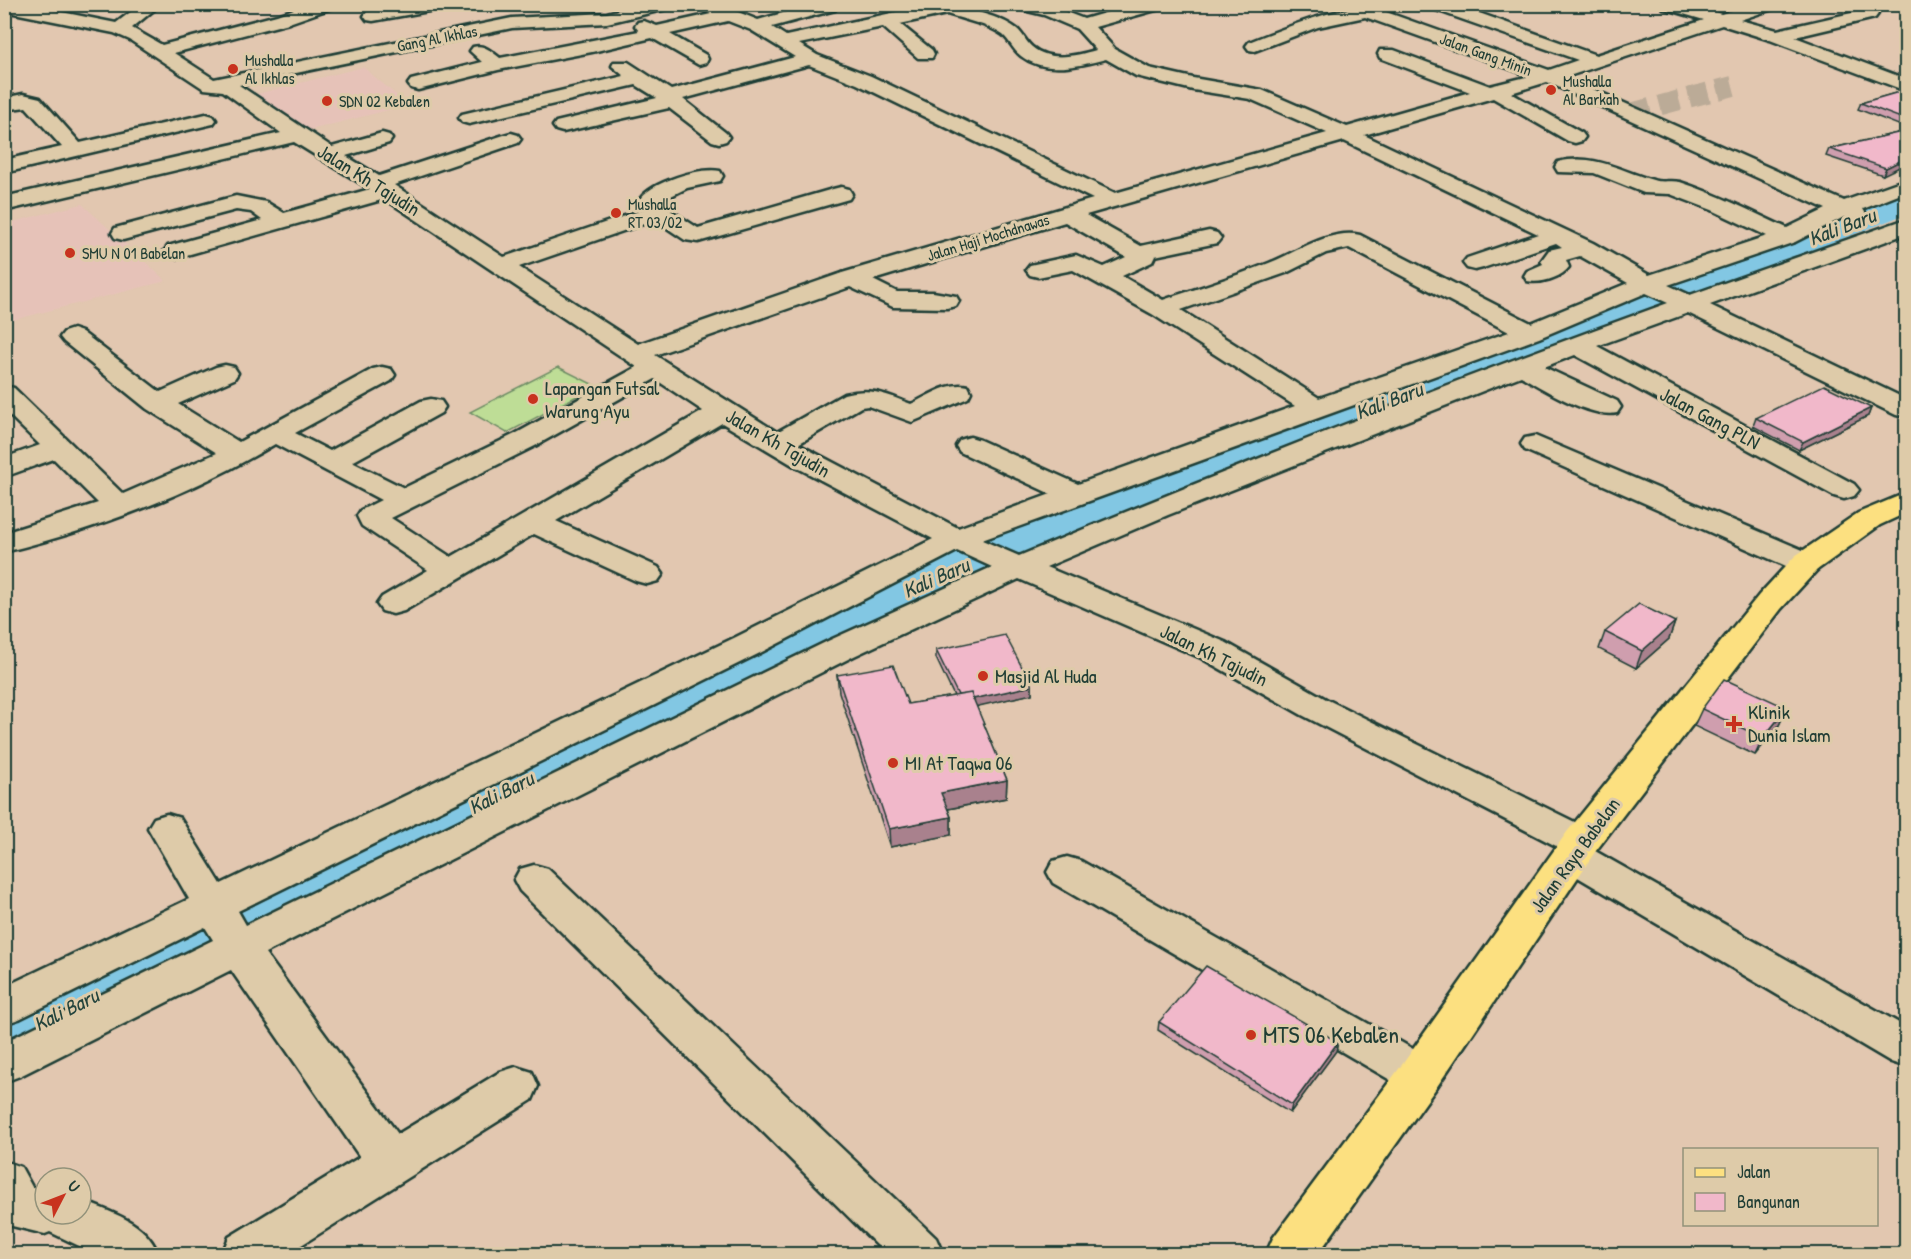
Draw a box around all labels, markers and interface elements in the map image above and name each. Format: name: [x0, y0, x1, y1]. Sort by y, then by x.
street label: Gang Al Ikhlas: [395, 19, 479, 57]
street label: Jalan Gang Minin: [1437, 27, 1535, 81]
place label: Mushalla Al Ikhlas: [245, 49, 295, 89]
marker: Mushalla Al Ikhlas: [226, 62, 240, 76]
place label: Mushalla Al Barkah: [1563, 70, 1619, 110]
marker: Mushalla Al Barkah: [1544, 83, 1558, 97]
place label: SDN 02 Kebalen: [339, 90, 430, 112]
marker: SDN 02 Kebalen: [320, 94, 334, 108]
street label: Jalan Kh Tajudin: [313, 137, 426, 222]
place label: Mushalla RT 03/02: [628, 193, 683, 233]
water label: Kali Baru: [1804, 200, 1881, 253]
marker: Mushalla RT 03/02: [609, 206, 623, 220]
street label: Jalan Haji Mochdnawas: [924, 208, 1052, 266]
place label: SMU N 01 Babelan: [82, 242, 185, 264]
marker: SMU N 01 Babelan: [63, 246, 77, 260]
place label: Lapangan Futsal Warung Ayu: [545, 374, 660, 424]
water label: Kali Baru: [1351, 374, 1428, 427]
street label: Jalan Gang PLN: [1655, 380, 1765, 455]
marker: Lapangan Futsal Warung Ayu: [526, 392, 540, 406]
street label: Jalan Kh Tajudin: [721, 402, 836, 483]
water label: Kali Baru: [898, 549, 975, 605]
street label: Jalan Kh Tajudin: [1156, 617, 1273, 692]
place label: Masjid Al Huda: [995, 662, 1097, 689]
marker: Masjid Al Huda: [976, 669, 990, 683]
place label: Klinik Dunia Islam: [1748, 698, 1831, 748]
marker: Klinik Dunia Islam: [1725, 715, 1743, 733]
place label: MI At Taqwa 06: [905, 749, 1013, 776]
marker: MI At Taqwa 06: [886, 756, 900, 770]
water label: Kali Baru: [463, 763, 540, 821]
street label: Jalan Raya Babelan: [1524, 792, 1626, 918]
water label: Kali Baru: [28, 980, 105, 1038]
place label: MTS 06 Kebalen: [1263, 1018, 1399, 1050]
marker: MTS 06 Kebalen: [1244, 1028, 1258, 1042]
legend: [1683, 1148, 1878, 1226]
text: Jalan: [1737, 1159, 1771, 1184]
north arrow: [33, 1166, 93, 1226]
text: U: [63, 1175, 85, 1197]
text: Bangunan: [1737, 1189, 1800, 1214]

